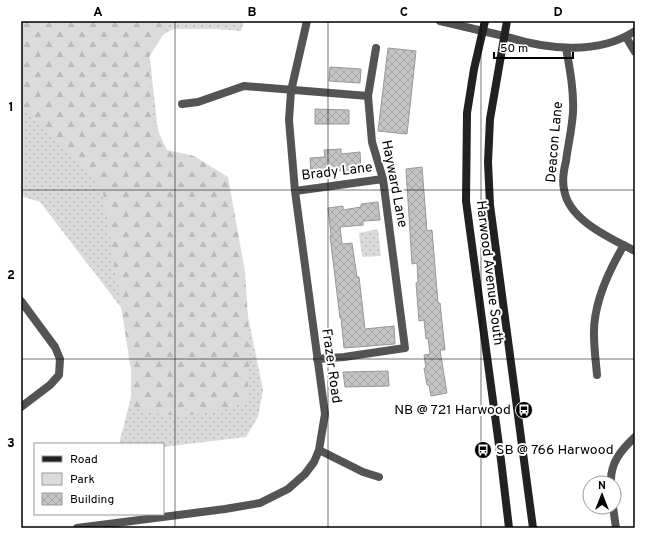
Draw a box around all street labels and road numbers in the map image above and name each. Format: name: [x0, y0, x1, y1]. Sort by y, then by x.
street label: Deacon Lane: [543, 101, 567, 183]
street label: Hayward Lane: [377, 139, 411, 229]
street label: Brady Lane: [300, 159, 374, 185]
street label: Harwood Avenue South: [472, 200, 506, 346]
street label: Frazer Road: [317, 328, 345, 404]

